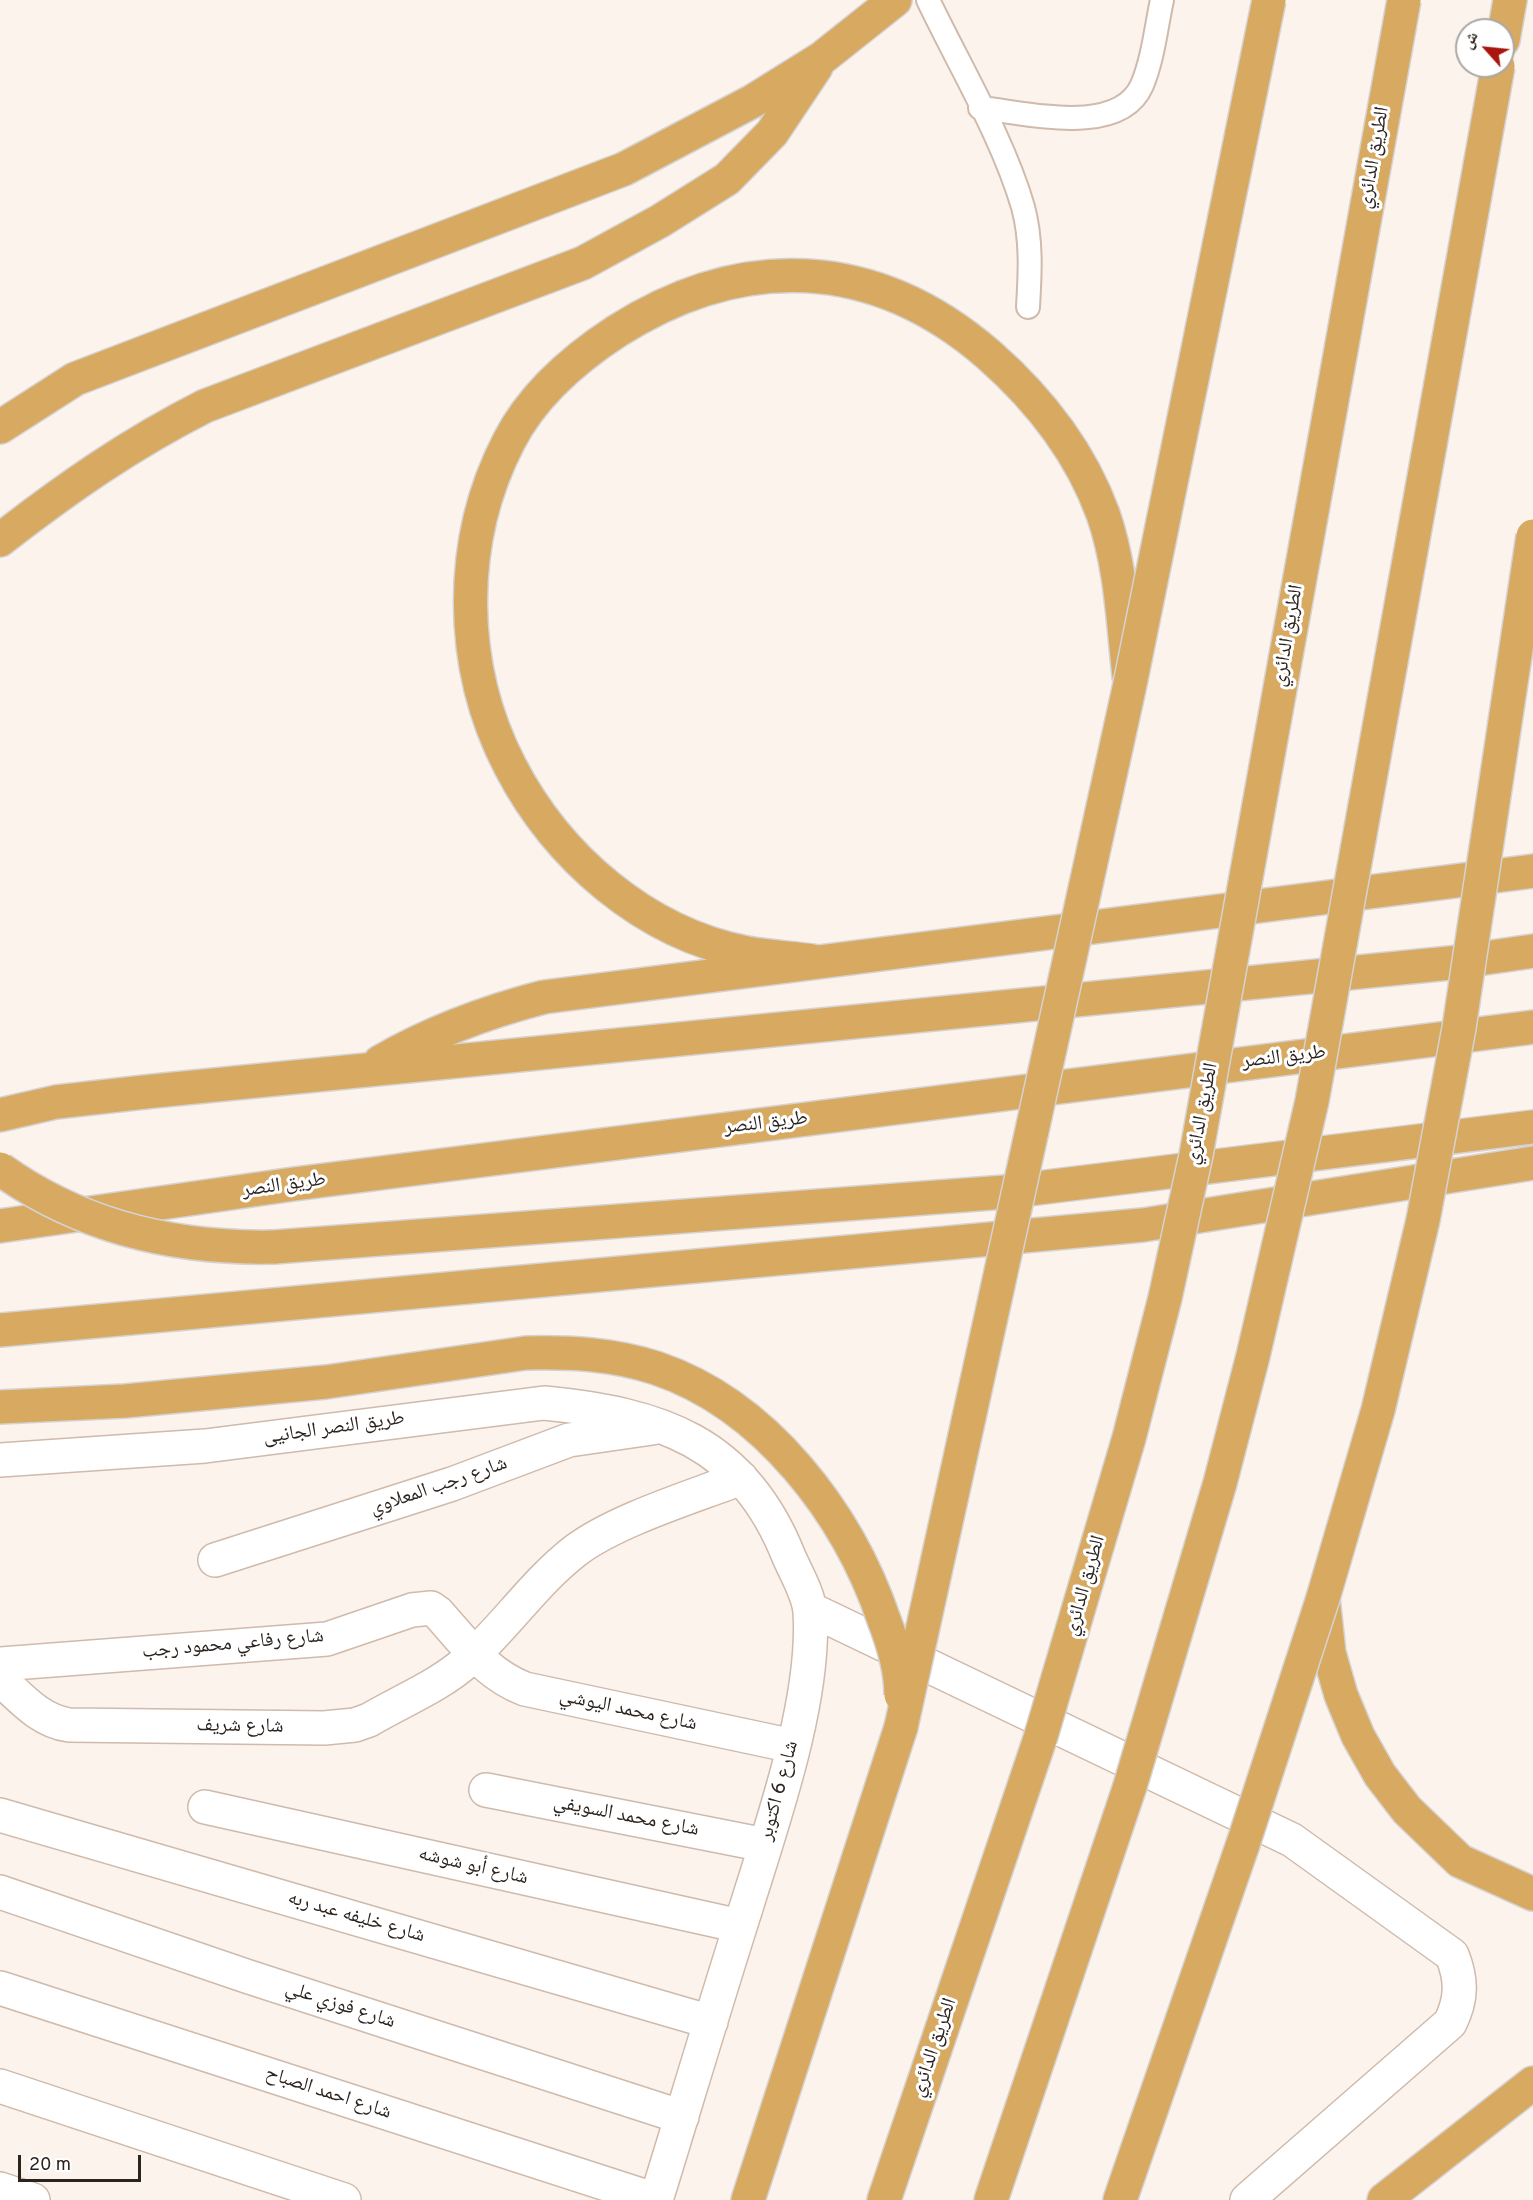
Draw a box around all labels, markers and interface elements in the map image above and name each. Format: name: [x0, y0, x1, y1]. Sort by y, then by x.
north arrow: [1455, 18, 1515, 78]
text: ش: [1458, 29, 1484, 53]
street label: الطريق الدائري: [1354, 105, 1396, 211]
street label: الطريق الدائري: [1268, 583, 1310, 689]
street label: طريق النصر: [1241, 1041, 1327, 1075]
street label: الطريق الدائري: [1181, 1061, 1225, 1167]
street label: طريق النصر: [723, 1107, 809, 1141]
street label: طريق النصر: [241, 1168, 327, 1204]
street label: طريق النصر الجانيى: [262, 1407, 406, 1451]
street label: شارع رجب المعلاوي: [367, 1452, 511, 1522]
street label: الطريق الدائري: [1060, 1533, 1112, 1639]
street label: شارع رفاعي محمود رجب: [141, 1625, 325, 1665]
street label: شارع محمد اليوشي: [557, 1685, 699, 1737]
street label: شارع شريف: [196, 1714, 284, 1740]
street label: شارع 6 اكتوبر: [755, 1738, 805, 1844]
street label: شارع محمد السويفي: [551, 1791, 701, 1843]
street label: شارع أبو شوشه: [416, 1843, 530, 1891]
street label: شارع خليفه عبد ربه: [285, 1887, 427, 1949]
street label: شارع فوزي علي: [282, 1977, 398, 2035]
street label: الطريق الدائري: [907, 1995, 963, 2101]
street label: شارع احمد الصباح: [262, 2062, 394, 2126]
scale bar: [21, 2143, 144, 2181]
text: 20 m: [29, 2154, 71, 2177]

